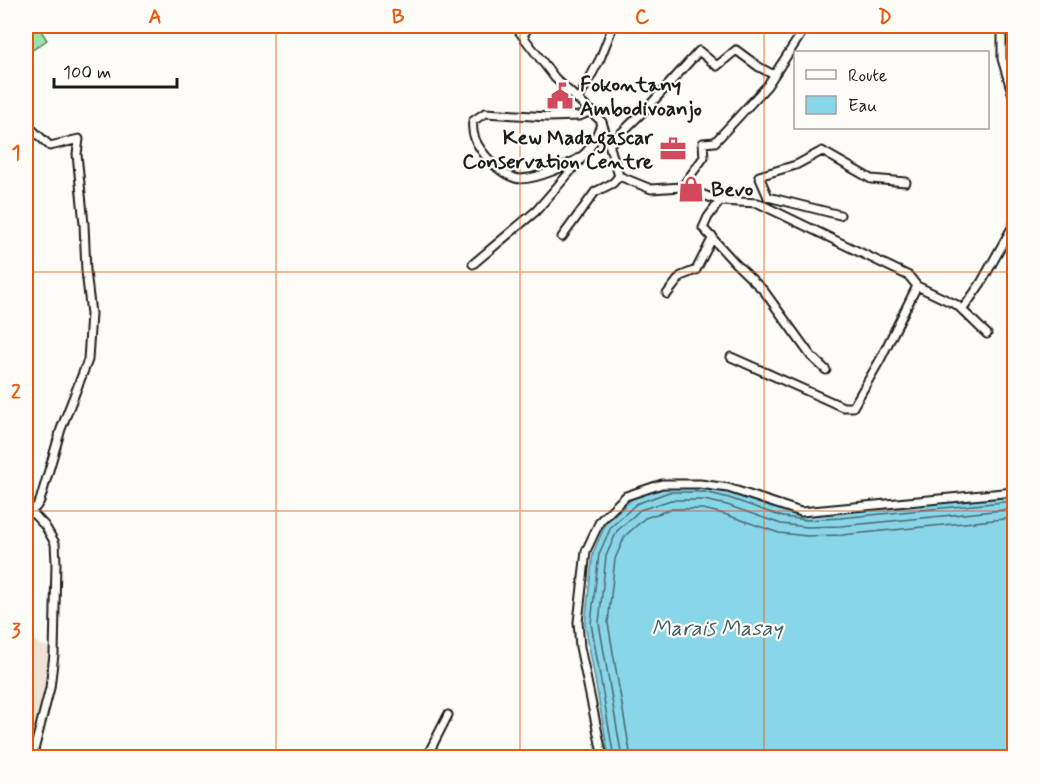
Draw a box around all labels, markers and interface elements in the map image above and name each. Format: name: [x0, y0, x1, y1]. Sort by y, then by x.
text: A: [148, 4, 162, 31]
text: B: [392, 4, 405, 31]
text: C: [635, 4, 650, 31]
text: D: [878, 4, 892, 31]
scale bar: [54, 51, 177, 89]
legend: [794, 51, 989, 129]
text: 100 m: [63, 61, 111, 85]
text: Route: [848, 64, 887, 88]
place label: Fokontany Ambodivoanjo: [580, 71, 702, 123]
public building icon: Fokontany Ambodivoanjo: [545, 81, 575, 111]
text: Eau: [848, 94, 877, 118]
place label: Kew Madagascar Conservation Centre: [462, 124, 654, 176]
office icon: Kew Madagascar Conservation Centre: [658, 134, 688, 164]
text: 1: [12, 140, 20, 167]
shop icon: Bevo: [676, 174, 706, 204]
place label: Bevo: [711, 176, 754, 204]
text: 2: [11, 379, 21, 406]
water label: Marais Masay: [652, 615, 784, 643]
text: 3: [11, 618, 21, 645]

